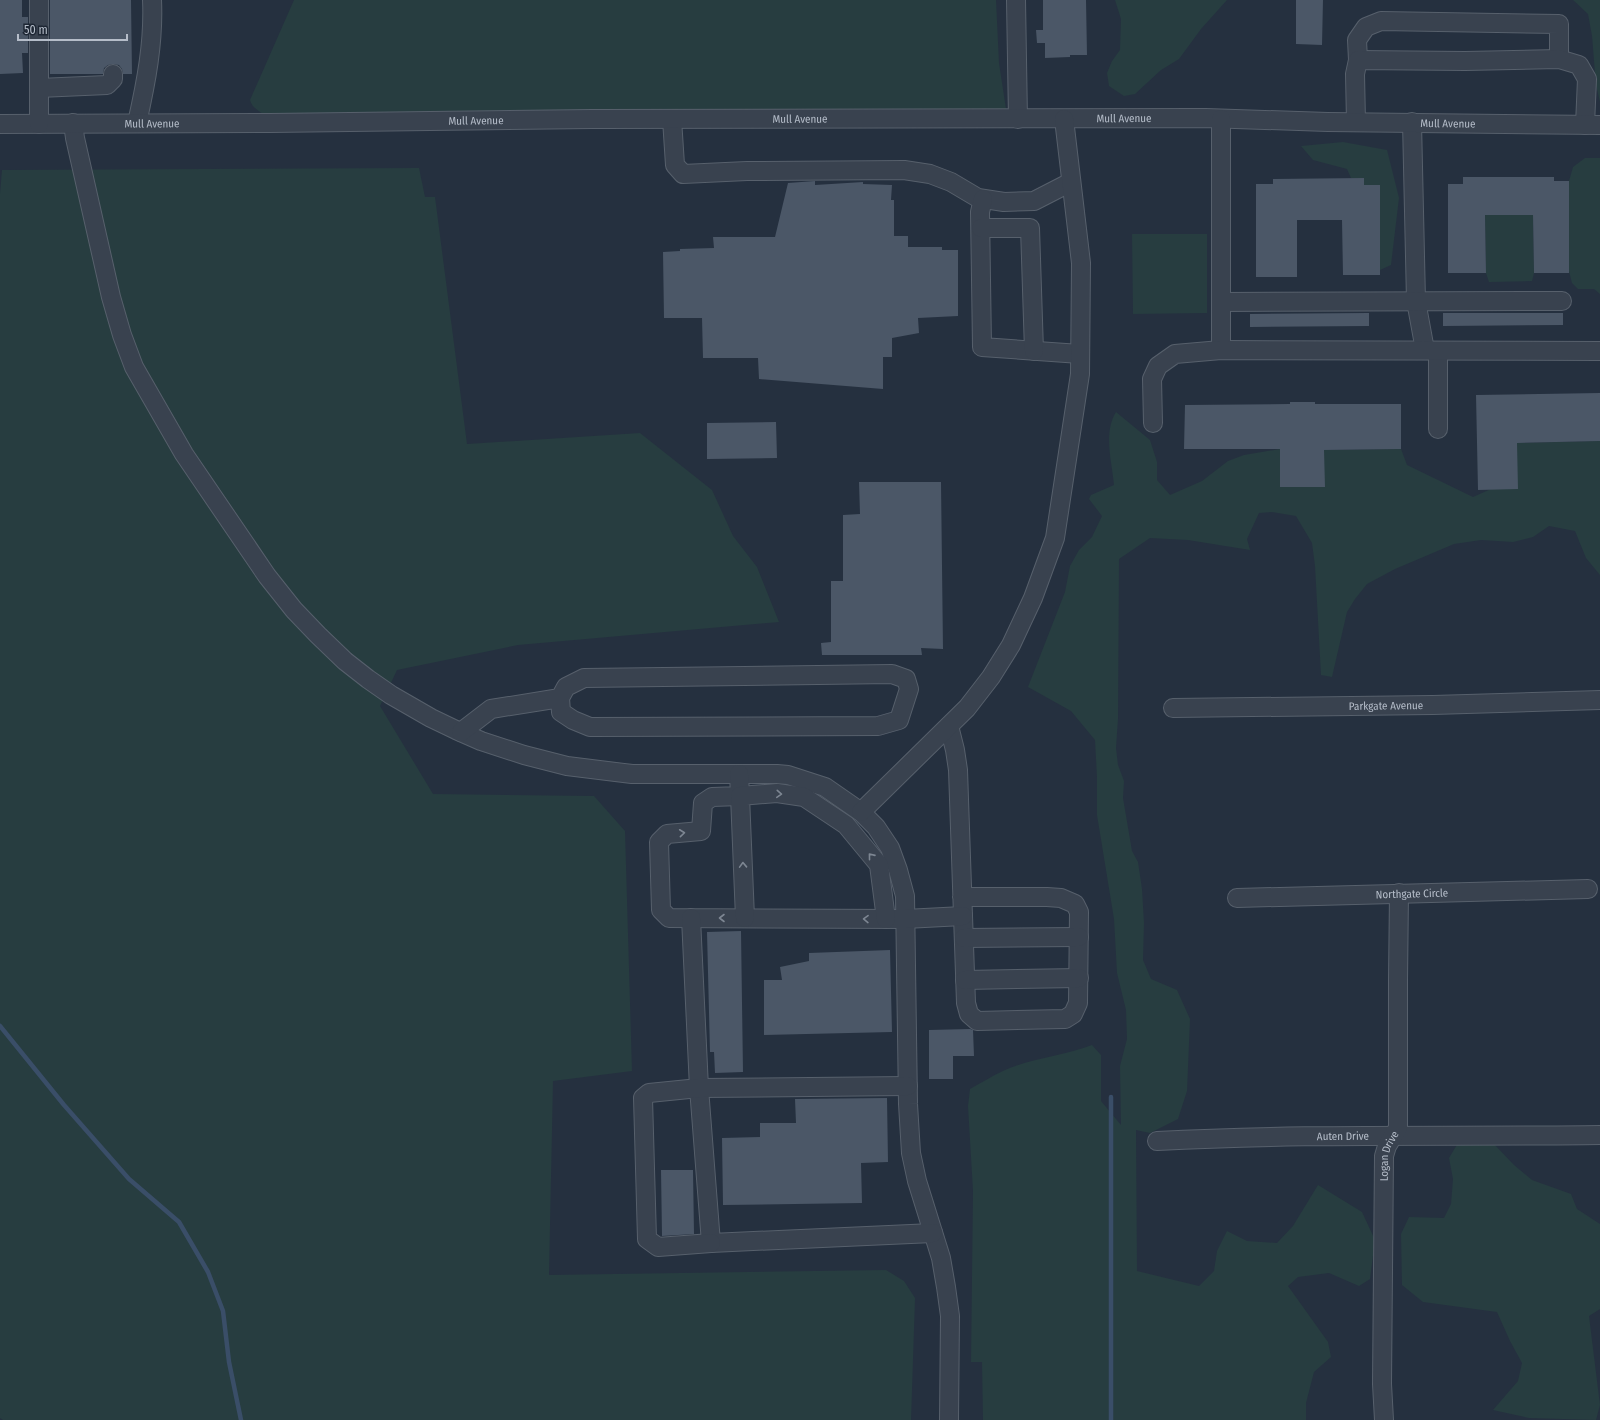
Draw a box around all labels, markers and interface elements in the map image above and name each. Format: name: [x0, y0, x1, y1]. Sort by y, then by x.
scale bar: [18, 16, 127, 42]
text: 50 m: [24, 23, 48, 37]
street label: Mull Avenue: [1096, 112, 1152, 125]
street label: Mull Avenue: [772, 113, 828, 126]
street label: Mull Avenue: [448, 114, 504, 128]
street label: Mull Avenue: [124, 117, 180, 131]
street label: Mull Avenue: [1420, 117, 1476, 131]
street label: Parkgate Avenue: [1349, 699, 1423, 713]
one-way arrow: [776, 790, 782, 798]
one-way arrow: [679, 828, 685, 837]
one-way arrow: [869, 853, 876, 860]
one-way arrow: [738, 862, 747, 868]
street label: Northgate Circle: [1376, 887, 1448, 901]
one-way arrow: [719, 914, 725, 922]
one-way arrow: [863, 915, 869, 923]
street label: Logan Drive: [1378, 1129, 1402, 1181]
street label: Auten Drive: [1317, 1130, 1369, 1143]

